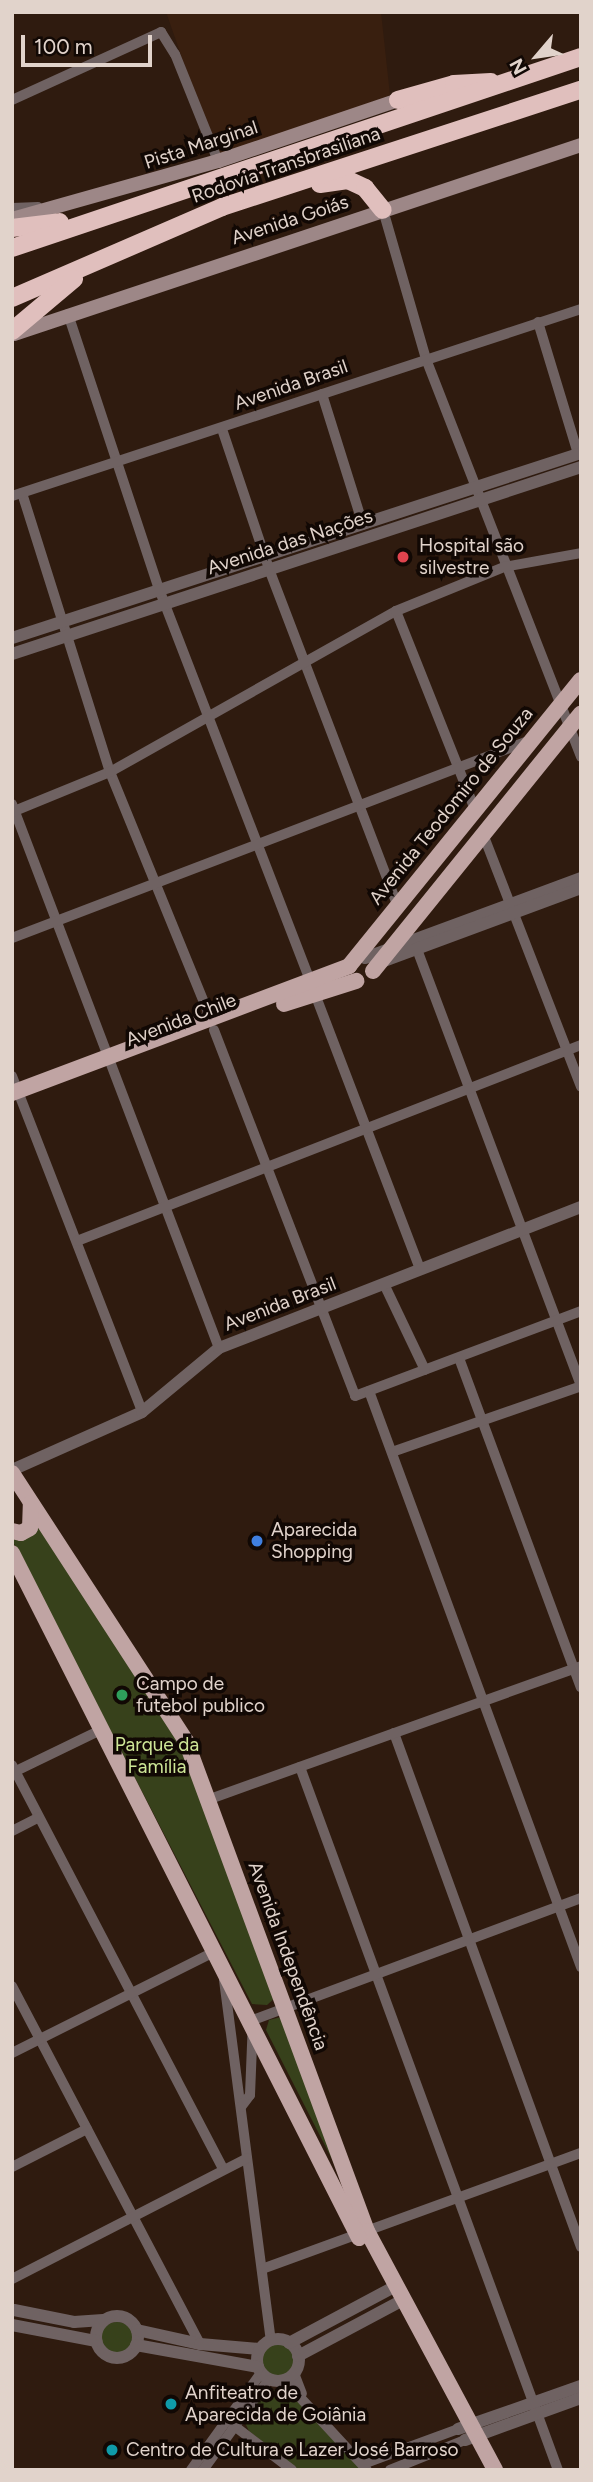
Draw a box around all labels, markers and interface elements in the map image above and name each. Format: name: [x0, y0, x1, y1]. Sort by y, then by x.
scale bar: [24, 21, 156, 65]
north arrow: [502, 21, 572, 91]
text: 100 m: [34, 34, 93, 59]
text: N: [505, 54, 532, 78]
street label: Pista Marginal: [141, 116, 261, 174]
street label: Rodovia Transbrasiliana: [189, 122, 383, 208]
street label: Avenida Goiás: [229, 190, 351, 250]
street label: Avenida Brasil: [231, 355, 351, 415]
street label: Avenida das Nações: [204, 505, 376, 579]
place label: Hospital são silvestre: [419, 535, 524, 579]
marker: Hospital são silvestre: [393, 547, 413, 567]
street label: Avenida Teodomiro de Souza: [364, 703, 538, 909]
street label: Avenida Chile: [123, 988, 239, 1052]
street label: Avenida Brasil: [221, 1272, 339, 1336]
place label: Aparecida Shopping: [271, 1519, 357, 1563]
marker: Aparecida Shopping: [249, 1533, 265, 1549]
place label: Campo de futebol publico: [136, 1673, 265, 1717]
marker: Campo de futebol publico: [114, 1687, 130, 1703]
park label: Parque da Família: [115, 1734, 199, 1778]
street label: Avenida Independência: [243, 1859, 333, 2053]
place label: Anfiteatro de Aparecida de Goiânia: [185, 2382, 366, 2426]
marker: Anfiteatro de Aparecida de Goiânia: [163, 2396, 179, 2412]
place label: Centro de Cultura e Lazer José Barroso: [126, 2439, 458, 2461]
marker: Centro de Cultura e Lazer José Barroso: [104, 2442, 120, 2458]

